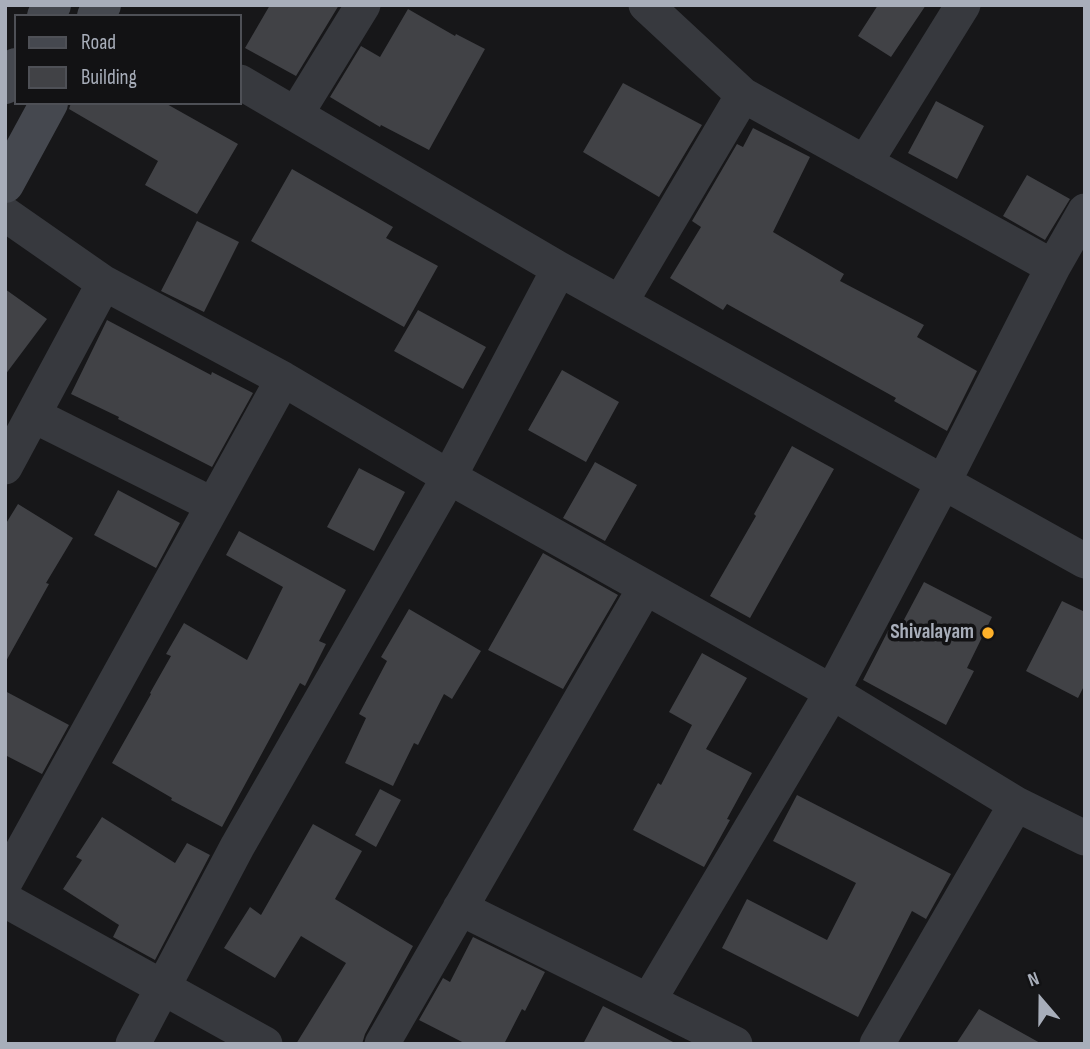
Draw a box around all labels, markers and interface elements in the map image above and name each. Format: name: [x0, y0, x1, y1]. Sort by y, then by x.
legend: [14, 14, 242, 105]
text: Road: [81, 30, 116, 55]
text: Building: [81, 65, 137, 90]
place label: Shivalayam: [890, 620, 974, 646]
marker: Shivalayam: [980, 625, 996, 641]
north arrow: [1006, 965, 1076, 1035]
text: N: [1025, 967, 1042, 992]

